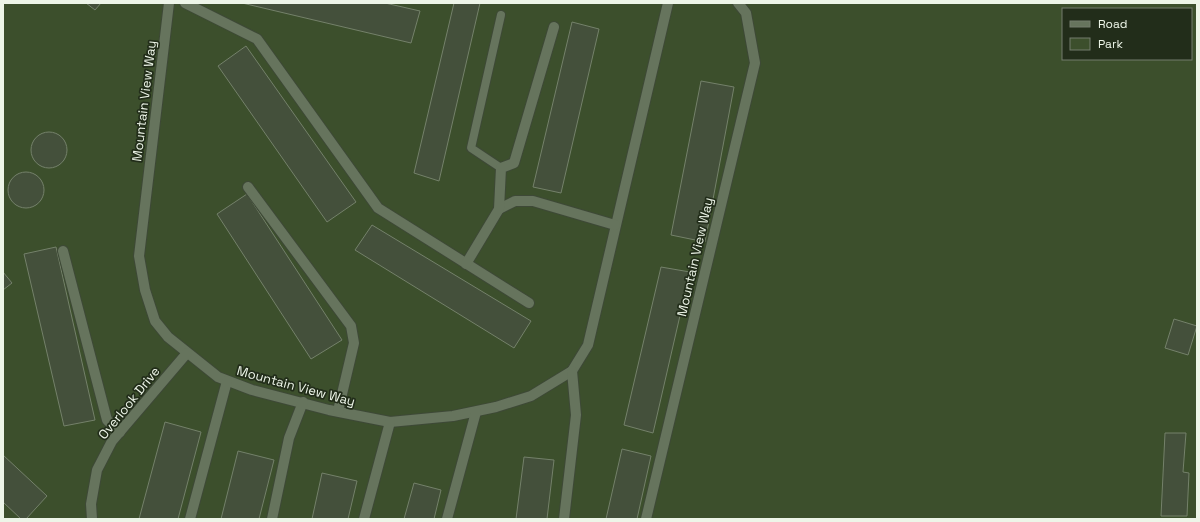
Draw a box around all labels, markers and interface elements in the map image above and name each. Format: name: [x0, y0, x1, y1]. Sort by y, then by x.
legend: [1062, 8, 1192, 60]
text: Road: [1098, 16, 1127, 32]
text: Park: [1098, 36, 1123, 52]
street label: Mountain View Way: [128, 40, 160, 162]
street label: Mountain View Way: [673, 196, 717, 318]
street label: Mountain View Way: [235, 362, 357, 410]
street label: Overlook Drive: [94, 363, 164, 443]

